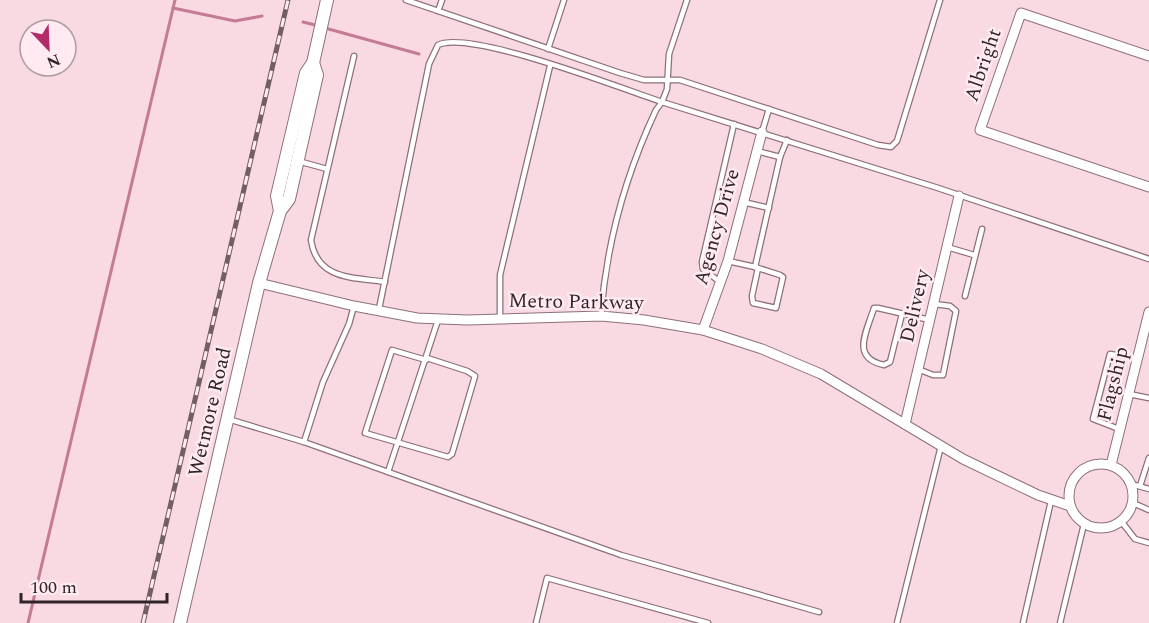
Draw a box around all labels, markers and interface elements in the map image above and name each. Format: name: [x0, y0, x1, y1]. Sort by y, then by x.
north arrow: [18, 18, 78, 78]
street label: Albright: [957, 24, 1009, 106]
text: N: [43, 47, 64, 74]
street label: Agency Drive: [686, 165, 748, 289]
street label: Delivery: [892, 265, 938, 345]
street label: Metro Parkway: [508, 286, 645, 318]
street label: Wetmore Road: [181, 344, 239, 480]
street label: Flagship: [1089, 344, 1137, 424]
scale bar: [21, 566, 166, 604]
text: 100 m: [30, 574, 77, 601]

